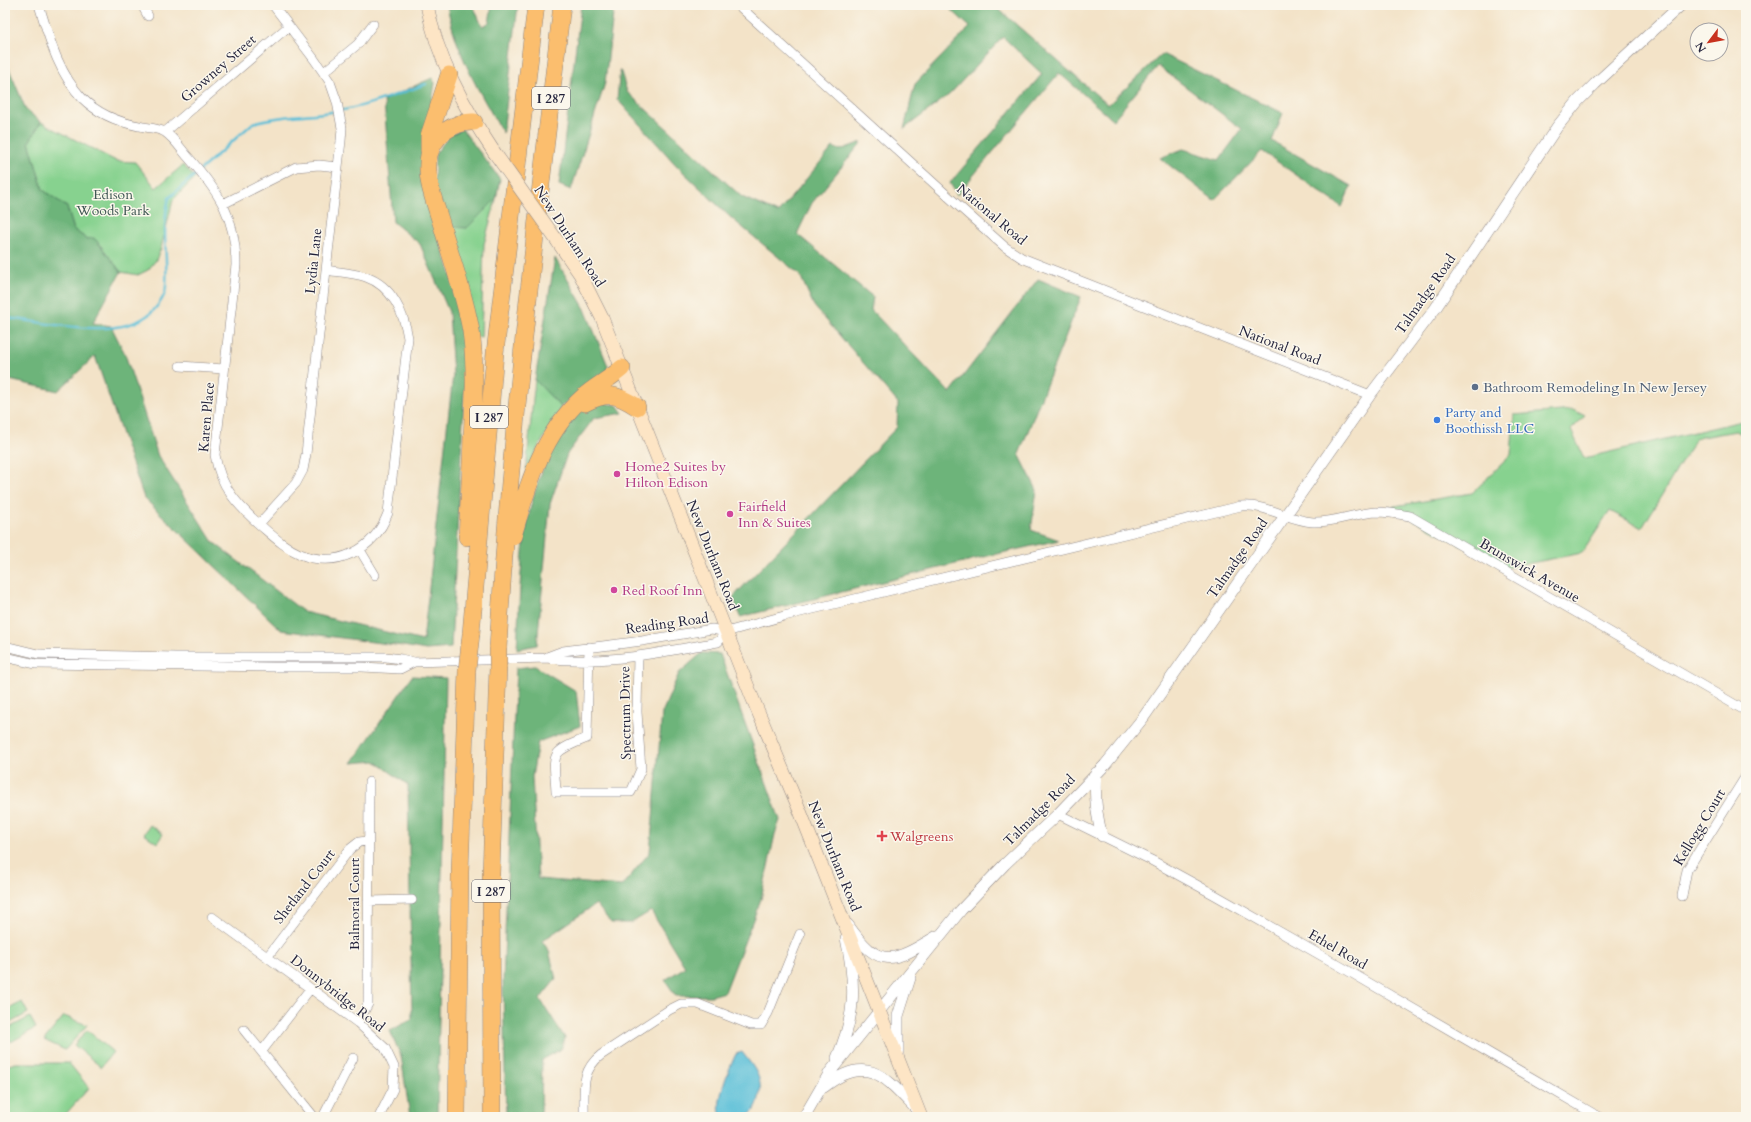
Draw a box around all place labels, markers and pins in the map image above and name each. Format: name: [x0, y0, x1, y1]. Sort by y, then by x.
place label: Bathroom Remodeling In New Jersey: [1483, 378, 1708, 397]
marker: Bathroom Remodeling In New Jersey: [1470, 382, 1480, 392]
place label: Party and Boothissh LLC: [1445, 403, 1534, 438]
marker: Party and Boothissh LLC: [1432, 415, 1442, 425]
place label: Home2 Suites by Hilton Edison: [625, 457, 727, 492]
marker: Home2 Suites by Hilton Edison: [612, 469, 622, 479]
place label: Fairfield Inn & Suites: [738, 497, 811, 532]
marker: Fairfield Inn & Suites: [725, 509, 735, 519]
place label: Red Roof Inn: [622, 581, 703, 600]
marker: Red Roof Inn: [609, 585, 619, 595]
place label: Walgreens: [889, 827, 954, 846]
marker: Walgreens: [877, 831, 887, 841]

